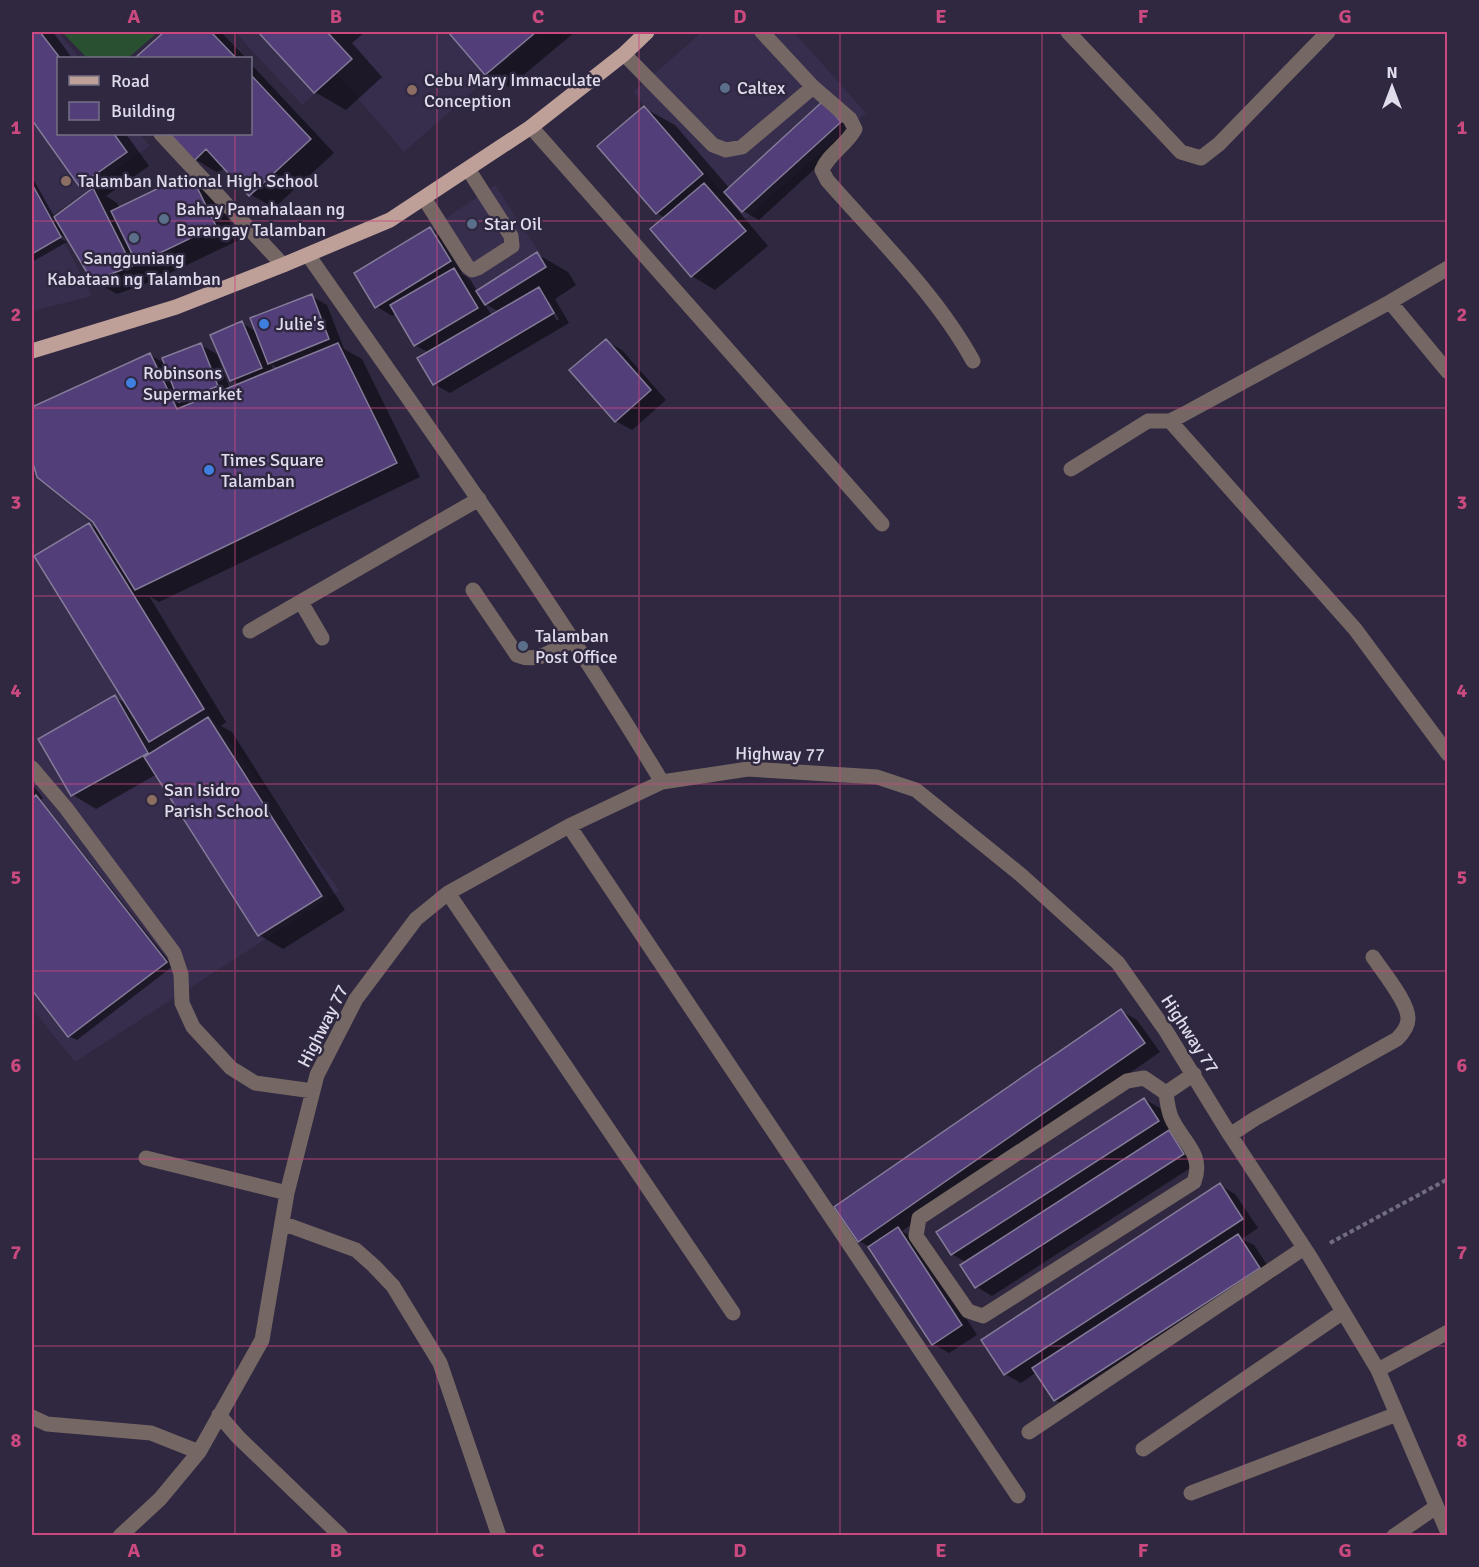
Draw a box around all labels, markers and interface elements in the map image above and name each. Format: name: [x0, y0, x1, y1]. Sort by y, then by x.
text: A: [128, 4, 141, 29]
text: B: [330, 4, 342, 29]
text: C: [532, 4, 544, 29]
text: D: [733, 4, 747, 29]
text: E: [935, 4, 947, 29]
text: F: [1138, 4, 1149, 29]
text: G: [1338, 4, 1352, 29]
legend: [57, 57, 252, 135]
north arrow: [1362, 57, 1422, 117]
text: N: [1386, 63, 1398, 83]
place label: Cebu Mary Immaculate Conception: [424, 69, 601, 112]
text: Road: [111, 70, 150, 92]
place label: Caltex: [737, 77, 786, 99]
marker: Caltex: [718, 81, 732, 95]
marker: Cebu Mary Immaculate Conception: [405, 83, 419, 97]
text: Building: [111, 100, 175, 122]
text: 1: [11, 115, 22, 140]
text: 1: [1457, 115, 1468, 140]
place label: Talamban National High School: [78, 170, 318, 192]
marker: Talamban National High School: [59, 174, 73, 188]
place label: Bahay Pamahalaan ng Barangay Talamban: [176, 198, 345, 241]
marker: Bahay Pamahalaan ng Barangay Talamban: [157, 212, 171, 226]
place label: Star Oil: [484, 213, 542, 235]
marker: Star Oil: [465, 217, 479, 231]
marker: Sangguniang Kabataan ng Talamban: [127, 231, 141, 245]
place label: Sangguniang Kabataan ng Talamban: [47, 247, 221, 290]
text: 2: [11, 302, 21, 327]
text: 2: [1457, 302, 1467, 327]
place label: Julie's: [276, 313, 325, 335]
marker: Julie's: [257, 317, 271, 331]
place label: Robinsons Supermarket: [143, 362, 242, 405]
marker: Robinsons Supermarket: [124, 376, 138, 390]
place label: Times Square Talamban: [221, 449, 324, 492]
marker: Times Square Talamban: [202, 463, 216, 477]
text: 3: [11, 490, 21, 515]
text: 3: [1457, 490, 1467, 515]
place label: Talamban Post Office: [535, 625, 617, 668]
marker: Talamban Post Office: [516, 639, 530, 653]
text: 4: [11, 678, 22, 703]
text: 4: [1457, 678, 1468, 703]
street label: Highway 77: [735, 742, 825, 766]
place label: San Isidro Parish School: [164, 779, 269, 822]
marker: San Isidro Parish School: [145, 793, 159, 807]
text: 5: [11, 865, 21, 890]
text: 5: [1457, 865, 1467, 890]
street label: Highway 77: [293, 981, 353, 1071]
street label: Highway 77: [1156, 990, 1224, 1078]
text: 6: [11, 1053, 22, 1078]
text: 6: [1457, 1053, 1468, 1078]
text: 7: [11, 1240, 22, 1265]
text: 7: [1457, 1240, 1468, 1265]
text: 8: [11, 1428, 22, 1453]
text: 8: [1457, 1428, 1468, 1453]
text: A: [128, 1538, 141, 1563]
text: B: [330, 1538, 342, 1563]
text: C: [532, 1538, 544, 1563]
text: D: [733, 1538, 747, 1563]
text: E: [935, 1538, 947, 1563]
text: F: [1138, 1538, 1149, 1563]
text: G: [1338, 1538, 1352, 1563]

